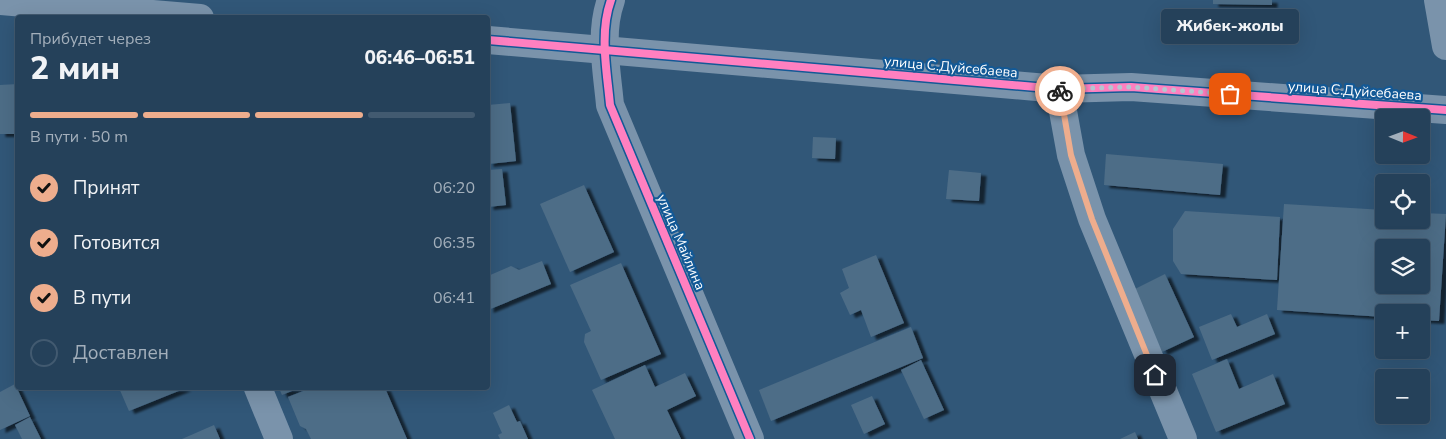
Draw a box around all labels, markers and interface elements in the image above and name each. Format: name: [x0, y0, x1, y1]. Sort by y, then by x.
callout: Жибек-жолы: [1161, 9, 1299, 44]
text: Жибек-жолы: [1176, 15, 1284, 37]
text: Прибудет через: [30, 28, 151, 50]
text: 06:46–06:51: [364, 45, 475, 71]
text: 2 мин: [30, 47, 120, 90]
street label: улица С.Дуйсебаева: [883, 52, 1019, 82]
courier: [1035, 66, 1085, 116]
pin: [1209, 73, 1251, 115]
icon: bike: [1046, 77, 1074, 105]
street label: улица С.Дуйсебаева: [1288, 77, 1422, 105]
icon: bag: [1216, 80, 1244, 108]
north arrow: [1375, 109, 1430, 164]
map controls: [1375, 109, 1430, 424]
text: В пути · 50 m: [30, 126, 128, 148]
icon: check: [30, 174, 58, 202]
button: locate: [1375, 174, 1430, 229]
text: Принят: [73, 175, 140, 201]
text: 06:20: [433, 177, 475, 199]
street label: улица Майлина: [652, 191, 710, 293]
icon: check: [30, 229, 58, 257]
text: Готовится: [73, 230, 160, 256]
text: 06:35: [433, 232, 475, 254]
button: layers: [1375, 239, 1430, 294]
icon: check: [30, 284, 58, 312]
text: В пути: [73, 285, 131, 311]
text: 06:41: [433, 287, 475, 309]
button: +: [1375, 304, 1430, 359]
text: Доставлен: [73, 340, 169, 366]
pin: [1134, 354, 1176, 396]
icon: home: [1141, 361, 1169, 389]
button: −: [1375, 369, 1430, 424]

